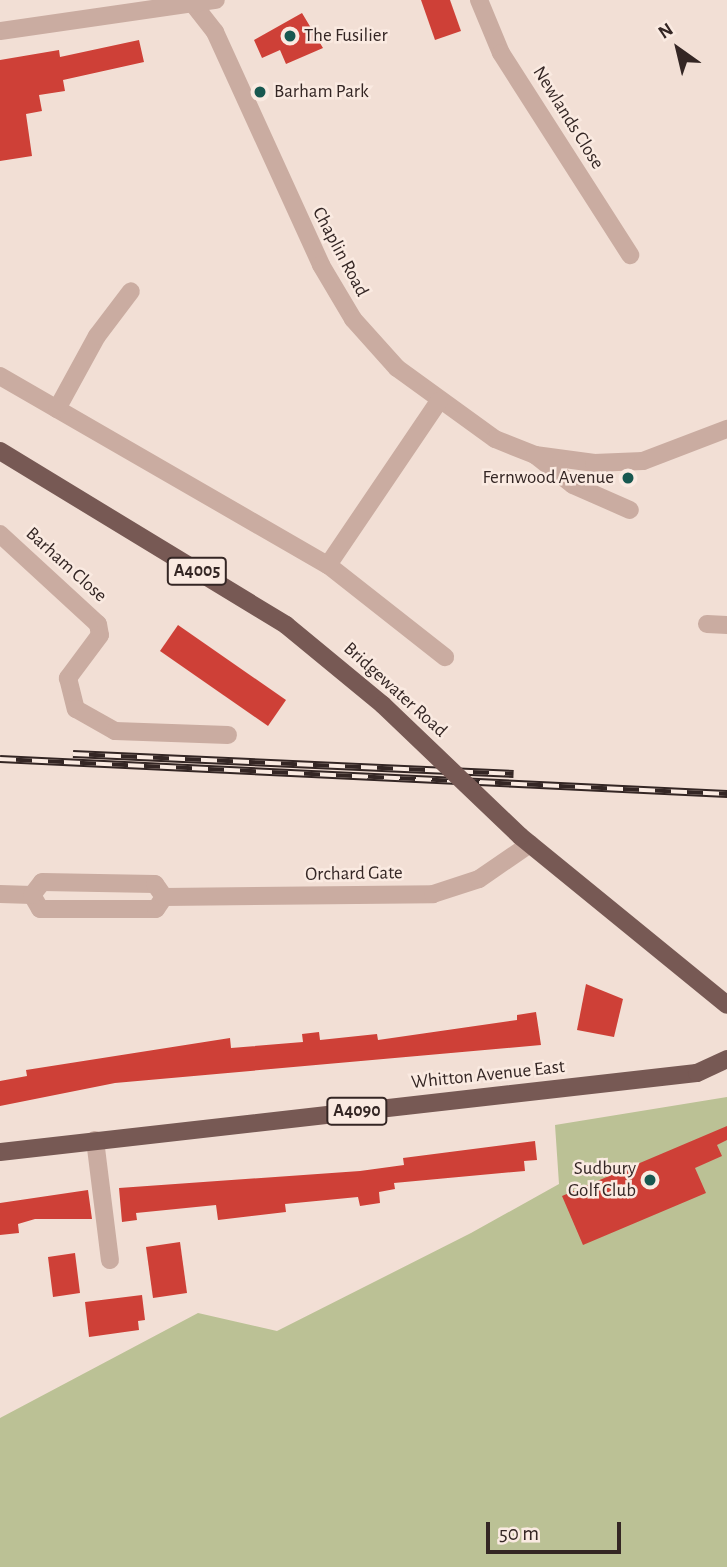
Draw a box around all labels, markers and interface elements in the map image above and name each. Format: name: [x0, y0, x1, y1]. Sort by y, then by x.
north arrow: [643, 14, 713, 84]
text: N: [655, 20, 677, 43]
place label: The Fusilier: [304, 25, 388, 47]
marker: The Fusilier: [282, 28, 298, 44]
street label: Newlands Close: [527, 62, 609, 174]
place label: Barham Park: [274, 81, 369, 103]
marker: Barham Park: [252, 84, 268, 100]
street label: Chaplin Road: [307, 203, 373, 301]
place label: Fernwood Avenue: [483, 467, 614, 489]
marker: Fernwood Avenue: [620, 470, 636, 486]
street label: Barham Close: [21, 523, 111, 607]
road number: A4005: [166, 556, 228, 586]
street label: Bridgewater Road: [339, 638, 451, 742]
street label: Orchard Gate: [305, 862, 403, 886]
street label: Whitton Avenue East: [410, 1056, 566, 1094]
road number: A4090: [326, 1096, 388, 1126]
place label: Sudbury Golf Club: [568, 1158, 636, 1202]
marker: Sudbury Golf Club: [642, 1172, 658, 1188]
scale bar: [489, 1508, 624, 1552]
text: 50 m: [499, 1523, 539, 1544]

